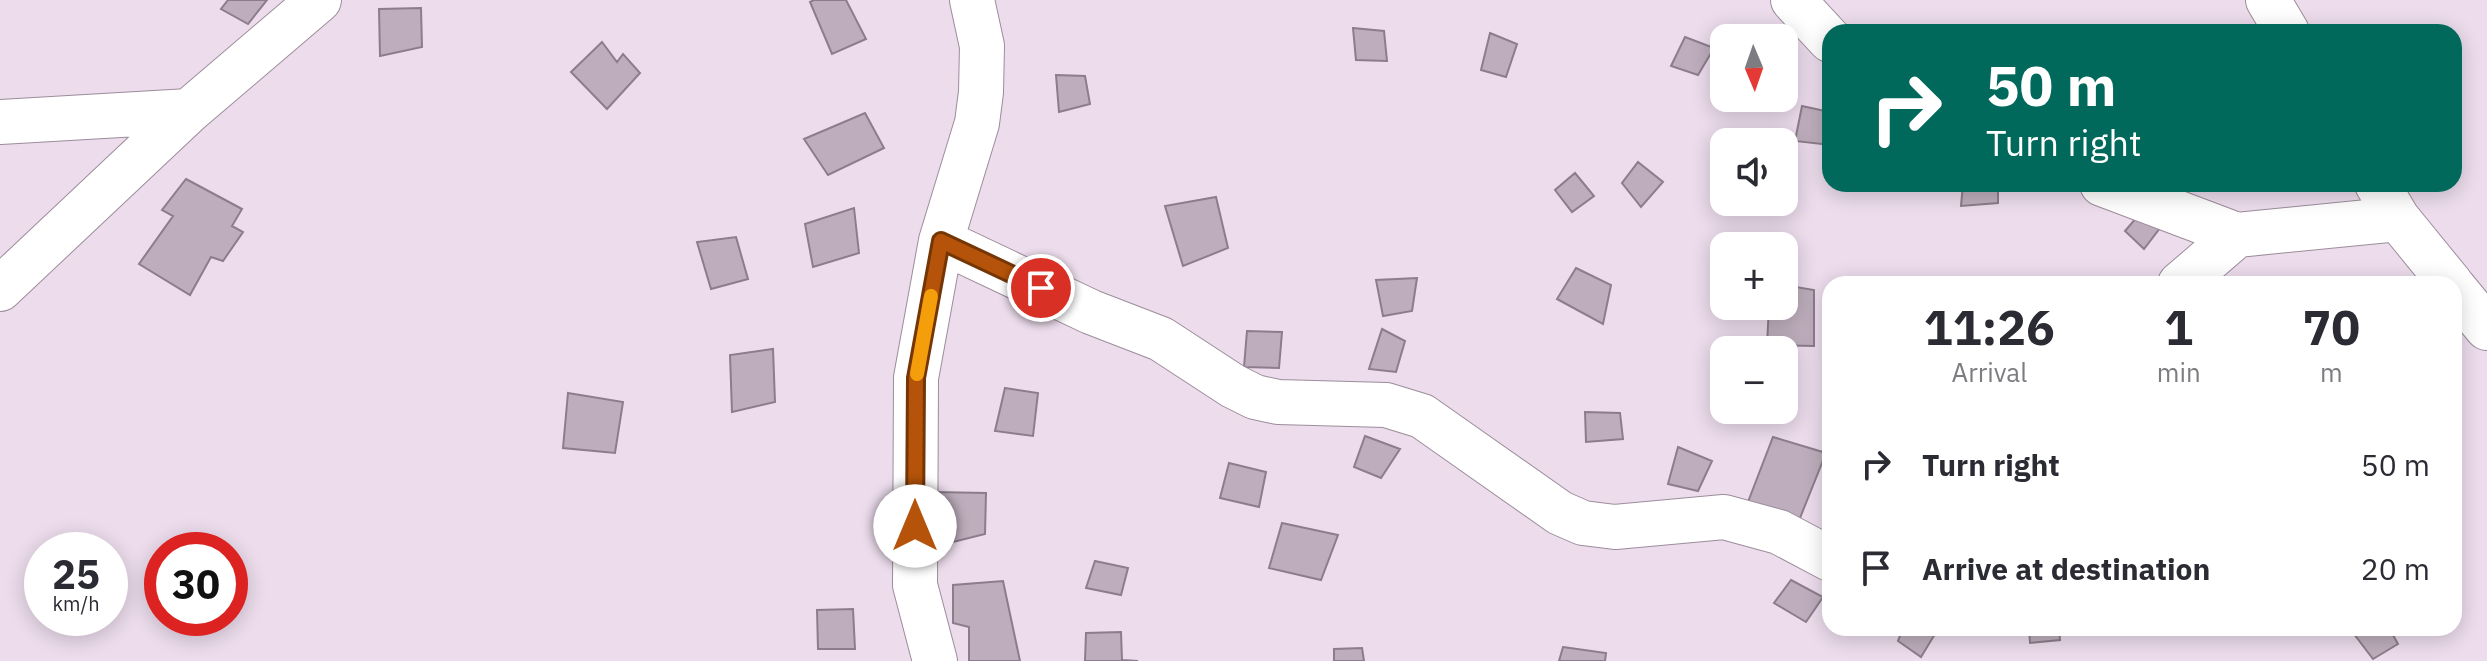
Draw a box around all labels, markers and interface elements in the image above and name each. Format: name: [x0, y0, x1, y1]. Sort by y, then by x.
north arrow: [1710, 24, 1798, 112]
map controls: [1710, 24, 1798, 424]
text: 50 m: [1986, 49, 2116, 121]
icon: right: [1854, 56, 1958, 160]
text: Turn right: [1986, 119, 2142, 166]
button: sound: [1710, 128, 1798, 216]
button: +: [1710, 232, 1798, 320]
pin: [1007, 254, 1075, 322]
icon: arrive: [1019, 266, 1063, 310]
text: 11:26: [1924, 296, 2055, 358]
text: 1: [2164, 296, 2193, 358]
text: 70: [2303, 296, 2360, 358]
button: −: [1710, 336, 1798, 424]
text: Arrival: [1951, 355, 2027, 389]
text: min: [2157, 355, 2201, 389]
text: m: [2320, 355, 2343, 389]
icon: right: [1854, 442, 1898, 486]
text: Turn right: [1922, 445, 2060, 484]
text: 50 m: [2361, 445, 2430, 484]
position arrow: [873, 484, 957, 568]
speed limit sign: 30: [144, 532, 248, 636]
icon: arrive: [1854, 546, 1898, 590]
text: 25: [52, 548, 100, 600]
text: Arrive at destination: [1922, 549, 2210, 588]
text: 20 m: [2361, 549, 2430, 588]
text: km/h: [52, 590, 100, 617]

